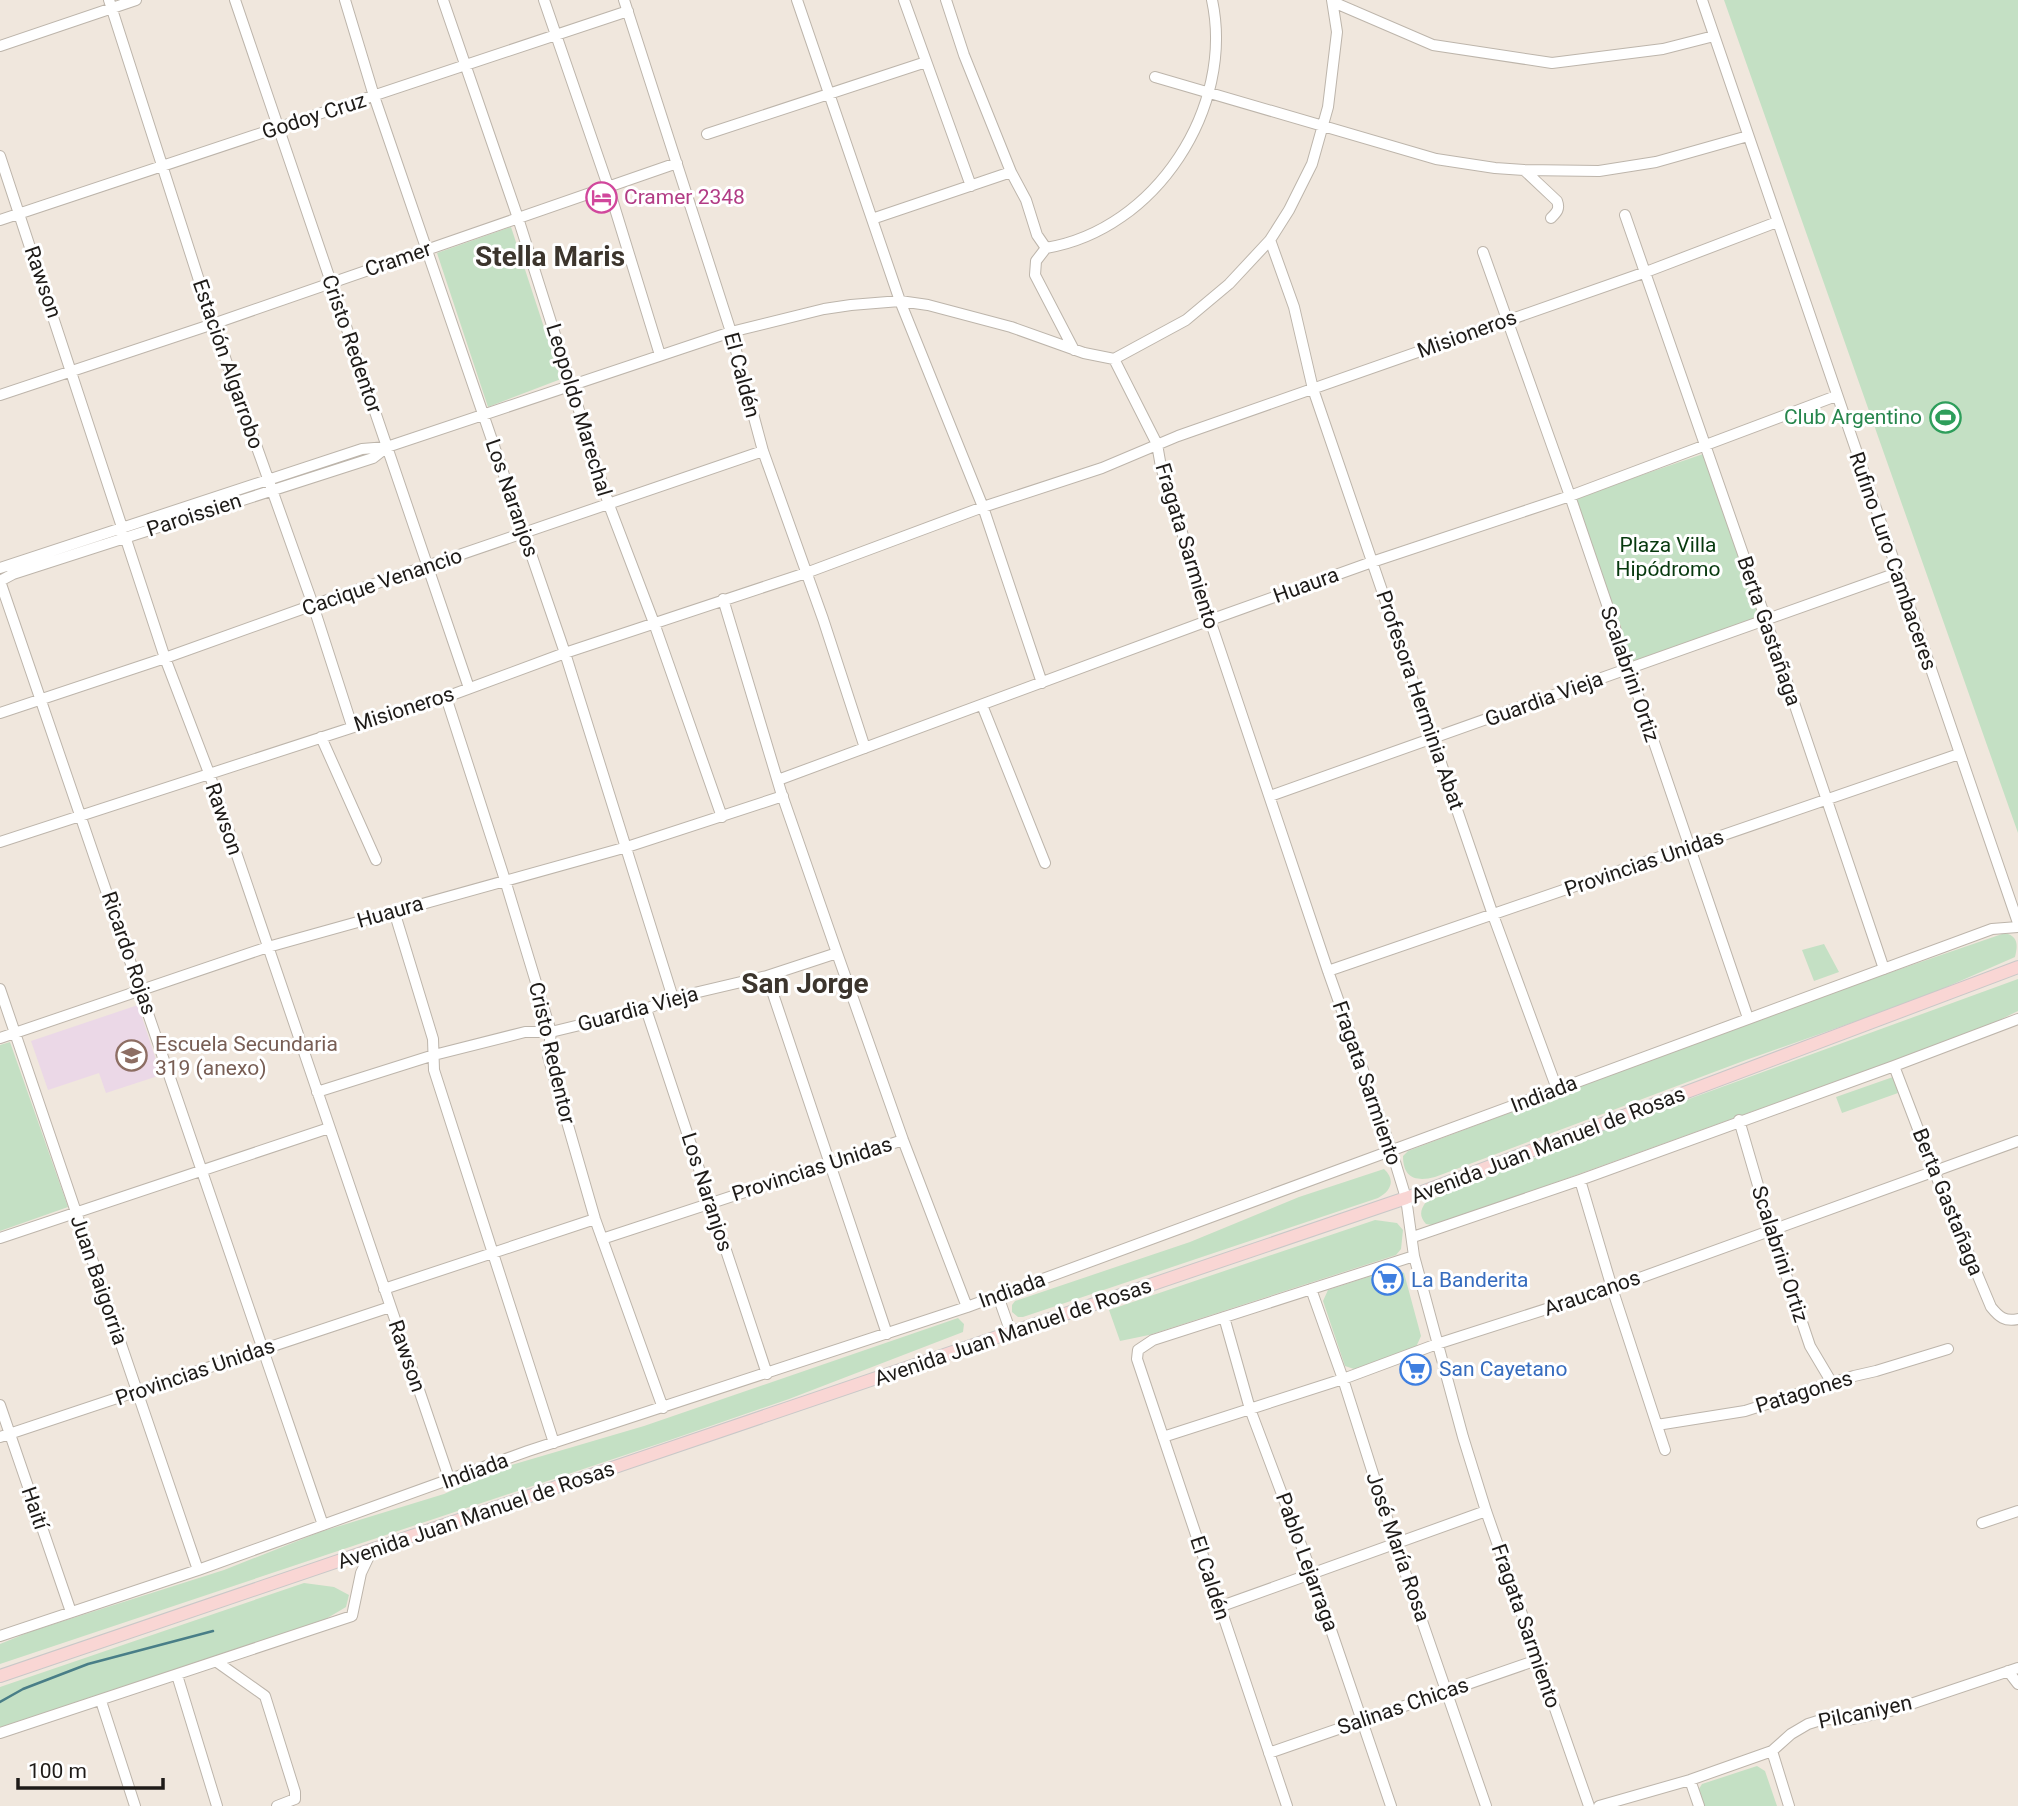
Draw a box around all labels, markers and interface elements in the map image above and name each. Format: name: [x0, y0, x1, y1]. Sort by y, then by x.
street label: Godoy Cruz: [259, 88, 369, 144]
hotel icon: Cramer 2348: [584, 180, 618, 214]
place label: Cramer 2348: [624, 185, 745, 209]
street label: Cramer: [362, 237, 434, 281]
district label: Stella Maris: [475, 240, 625, 273]
street label: Rawson: [20, 243, 66, 321]
street label: Cristo Redentor: [317, 272, 387, 416]
street label: Estación Algarrobo: [188, 276, 268, 452]
street label: Misioneros: [1414, 305, 1520, 363]
street label: Leopoldo Marechal: [541, 321, 617, 499]
street label: El Caldén: [719, 330, 765, 420]
sports icon: Club Argentino: [1928, 400, 1962, 434]
place label: Club Argentino: [1784, 405, 1922, 429]
street label: Los Naranjos: [481, 436, 543, 560]
street label: Rufino Luro Cambaceres: [1844, 449, 1942, 673]
street label: Fragata Sarmiento: [1150, 460, 1224, 632]
street label: Paroissien: [144, 488, 244, 542]
park label: Plaza Villa Hipódromo: [1616, 533, 1721, 581]
street label: Cacique Venancio: [299, 543, 465, 621]
street label: Berta Gastañaga: [1732, 553, 1806, 709]
street label: Huaura: [1270, 562, 1342, 608]
street label: Profesora Herminia Abat: [1371, 587, 1469, 813]
street label: Scalabrini Ortiz: [1596, 603, 1664, 745]
street label: Guardia Vieja: [1482, 667, 1606, 731]
street label: Misioneros: [351, 682, 457, 736]
street label: Rawson: [201, 780, 247, 858]
street label: Provincias Unidas: [1561, 824, 1727, 902]
street label: Ricardo Rojas: [97, 888, 161, 1018]
street label: Huaura: [354, 891, 426, 933]
district label: San Jorge: [741, 967, 869, 1000]
street label: Cristo Redentor: [524, 980, 580, 1126]
street label: Guardia Vieja: [575, 981, 701, 1037]
street label: Fragata Sarmiento: [1328, 998, 1406, 1168]
place label: Escuela Secundaria 319 (anexo): [155, 1032, 338, 1080]
school or university icon: Escuela Secundaria 319 (anexo): [115, 1039, 149, 1073]
street label: Indiada: [1508, 1070, 1580, 1118]
street label: Avenida Juan Manuel de Rosas: [1408, 1082, 1688, 1208]
street label: Berta Gastañaga: [1908, 1125, 1988, 1279]
street label: Los Naranjos: [677, 1130, 737, 1254]
street label: Provincias Unidas: [729, 1132, 895, 1206]
street label: Scalabrini Ortiz: [1747, 1183, 1813, 1325]
street label: Juan Baigorria: [66, 1212, 132, 1348]
supermarket icon: La Banderita: [1371, 1263, 1405, 1297]
street label: Araucanos: [1541, 1265, 1643, 1321]
street label: Indiada: [975, 1267, 1049, 1313]
place label: La Banderita: [1411, 1268, 1529, 1292]
street label: Avenida Juan Manuel de Rosas: [871, 1273, 1155, 1391]
street label: Rawson: [384, 1317, 430, 1395]
street label: Provincias Unidas: [112, 1333, 278, 1411]
supermarket icon: San Cayetano: [1399, 1352, 1433, 1386]
place label: San Cayetano: [1439, 1357, 1567, 1381]
street label: Patagones: [1753, 1366, 1855, 1418]
street label: Indiada: [438, 1448, 512, 1494]
street label: Avenida Juan Manuel de Rosas: [334, 1456, 618, 1574]
street label: José María Rosa: [1361, 1469, 1435, 1625]
street label: Haití: [17, 1483, 54, 1533]
street label: Pablo Lejarraga: [1271, 1489, 1343, 1635]
street label: El Caldén: [1185, 1533, 1235, 1623]
street label: Fragata Sarmiento: [1487, 1541, 1565, 1711]
street label: Salinas Chicas: [1334, 1672, 1472, 1740]
street label: Pilcaniyen: [1816, 1690, 1914, 1734]
scale bar: [18, 1746, 163, 1790]
text: 100 m: [28, 1759, 87, 1783]

